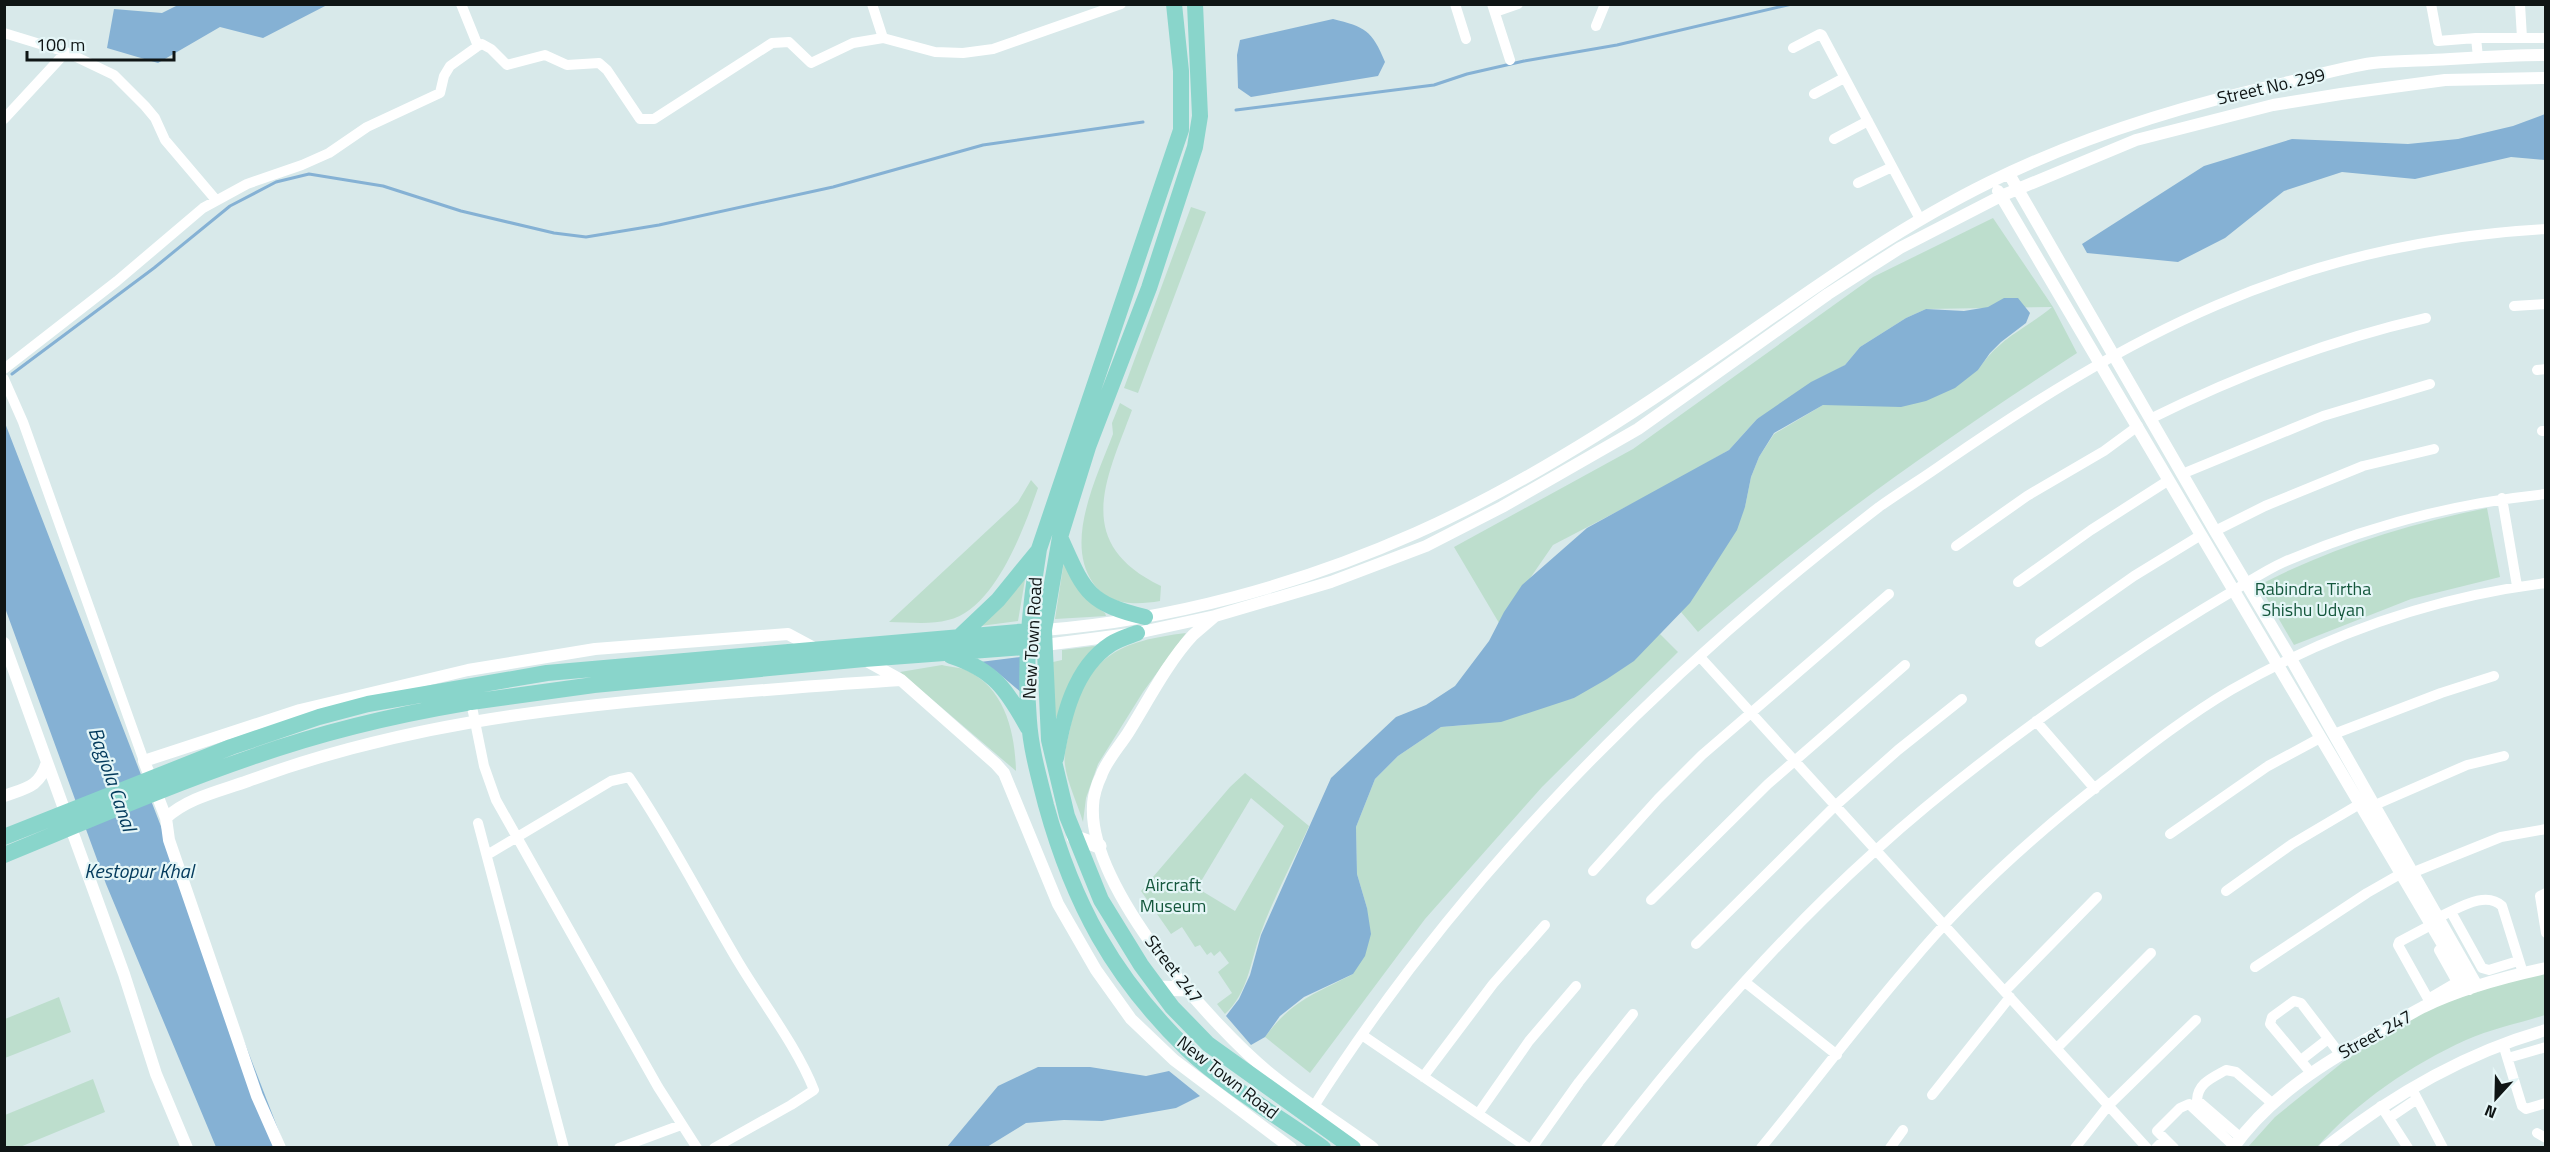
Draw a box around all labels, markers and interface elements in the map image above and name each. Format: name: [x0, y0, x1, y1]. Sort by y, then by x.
scale bar: [27, 24, 174, 62]
text: 100 m: [36, 31, 85, 58]
street label: Street No. 299: [2214, 60, 2328, 112]
park label: Rabindra Tirtha Shishu Udyan: [2255, 575, 2371, 623]
street label: New Town Road: [1015, 576, 1049, 700]
water label: Bagjola Canal: [81, 723, 146, 838]
water label: Kestopur Khal: [84, 855, 196, 886]
park label: Aircraft Museum: [1140, 871, 1206, 919]
street label: Street 247: [1139, 929, 1209, 1009]
street label: Street 247: [2333, 1003, 2417, 1065]
street label: New Town Road: [1171, 1029, 1285, 1125]
north arrow: [2466, 1068, 2526, 1128]
text: N: [2481, 1099, 2500, 1125]

